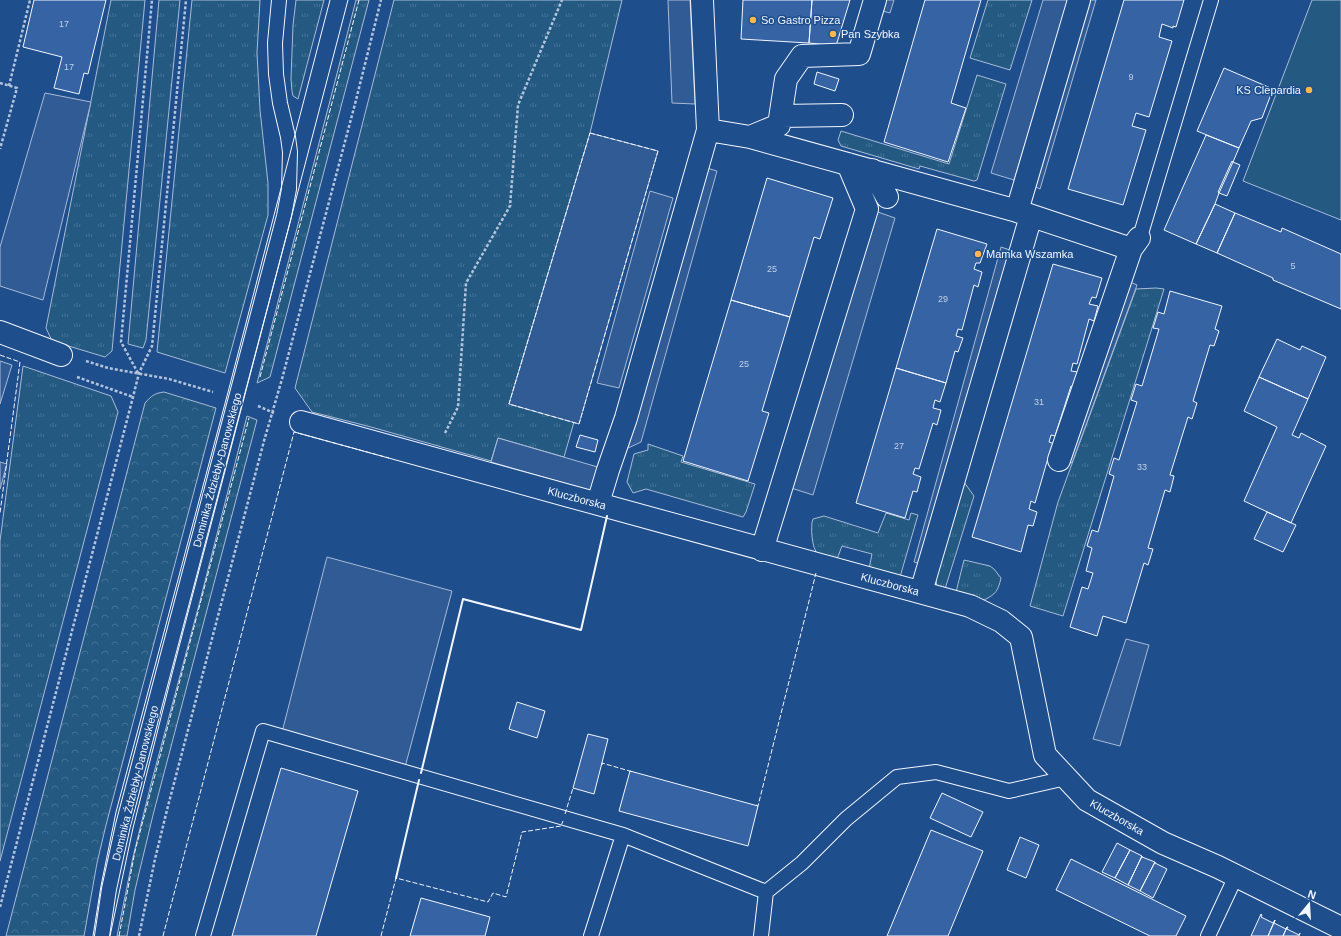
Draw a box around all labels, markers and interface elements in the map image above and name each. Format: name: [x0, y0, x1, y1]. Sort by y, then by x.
place label: So Gastro Pizza: [761, 14, 841, 26]
marker: So Gastro Pizza: [748, 15, 758, 25]
house number: 17: [59, 19, 69, 29]
place label: Pan Szybka: [841, 28, 901, 40]
marker: Pan Szybka: [828, 29, 838, 39]
house number: 17: [64, 62, 74, 72]
house number: 9: [1128, 72, 1134, 82]
place label: KS Clepardia: [1236, 84, 1302, 96]
marker: KS Clepardia: [1304, 85, 1314, 95]
place label: Mamka Wszamka: [986, 248, 1074, 260]
marker: Mamka Wszamka: [973, 249, 983, 259]
house number: 5: [1290, 261, 1296, 271]
house number: 25: [767, 264, 777, 274]
house number: 29: [938, 294, 948, 304]
house number: 25: [739, 359, 749, 369]
street label: Dominika Ździebły-Danowskiego: [191, 391, 243, 549]
house number: 31: [1034, 397, 1044, 407]
house number: 27: [894, 441, 904, 451]
house number: 33: [1137, 462, 1147, 472]
street label: Kluczborska: [547, 484, 608, 512]
street label: Kluczborska: [860, 570, 921, 598]
street label: Dominika Ździebły-Danowskiego: [110, 704, 160, 862]
street label: Kluczborska: [1088, 797, 1147, 838]
north arrow: [1289, 884, 1329, 924]
text: N: [1306, 888, 1318, 901]

